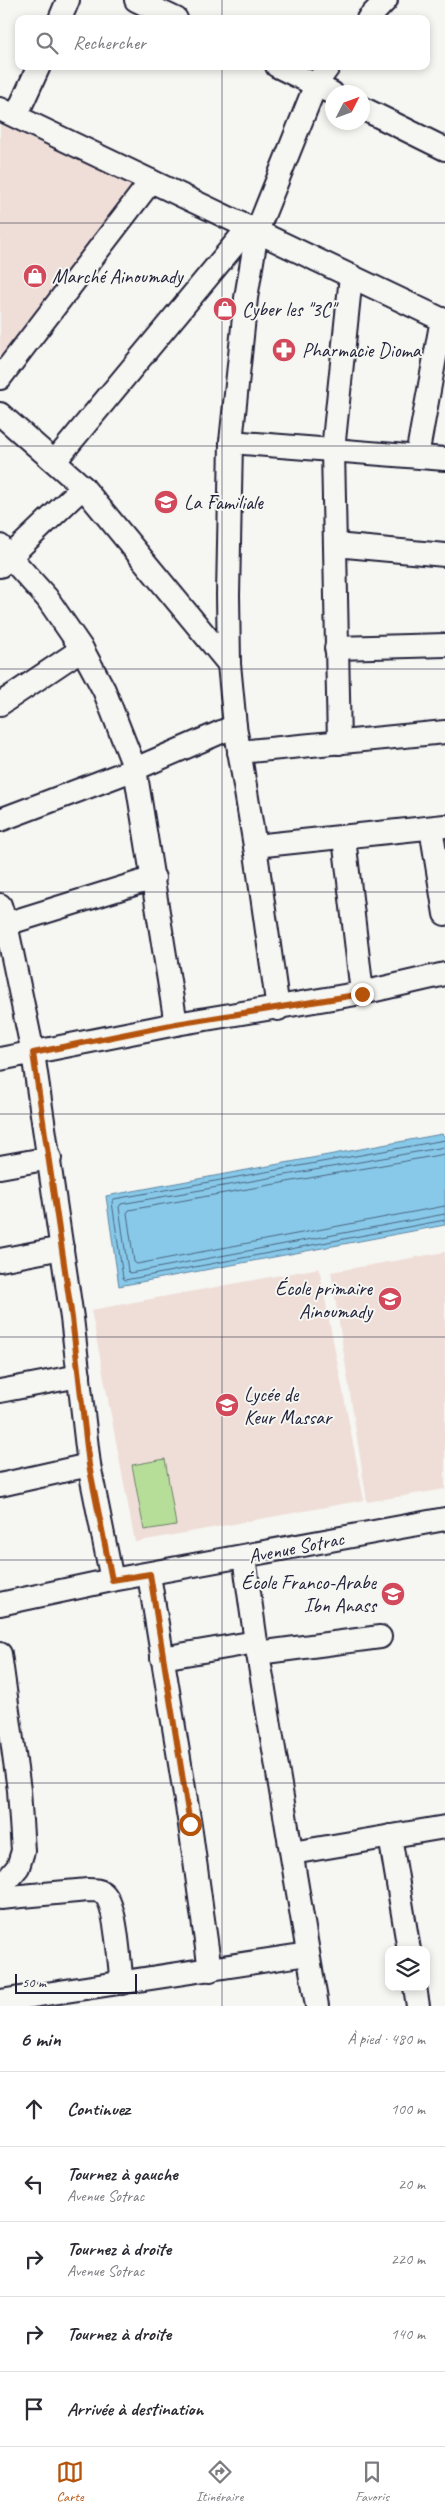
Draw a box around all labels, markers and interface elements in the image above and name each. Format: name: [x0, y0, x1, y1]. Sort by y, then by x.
search box: [15, 15, 430, 70]
icon: search: [33, 29, 61, 57]
text: Rechercher: [73, 31, 146, 55]
north arrow: [325, 85, 370, 130]
shop icon: Marché Ainoumady: [22, 263, 48, 289]
place label: Marché Ainoumady: [52, 264, 185, 289]
shop icon: Cyber les "3C": [212, 296, 238, 322]
place label: Cyber les "3C": [242, 297, 339, 322]
pharmacy icon: Pharmacie Dioma: [271, 337, 297, 363]
place label: Pharmacie Dioma: [302, 338, 422, 363]
school or university icon: La Familiale: [153, 489, 179, 515]
place label: La Familiale: [184, 490, 264, 515]
route end: [351, 983, 374, 1006]
place label: École primaire Ainoumady: [275, 1276, 374, 1324]
school or university icon: École primaire Ainoumady: [377, 1286, 403, 1312]
place label: Lycée de Keur Massar: [244, 1382, 333, 1430]
school or university icon: Lycée de Keur Massar: [214, 1392, 240, 1418]
street label: Avenue Sotrac: [246, 1526, 347, 1569]
place label: École Franco-Arabe Ibn Anass: [241, 1570, 378, 1618]
school or university icon: École Franco-Arabe Ibn Anass: [380, 1581, 406, 1607]
route start: [179, 1813, 202, 1836]
map controls: [385, 1946, 430, 1991]
button: layers: [385, 1946, 430, 1991]
scale bar: [15, 1971, 138, 1994]
text: 50 m: [22, 1974, 46, 1991]
text: 6 min: [20, 2026, 61, 2052]
text: À pied · 480 m: [347, 2029, 425, 2049]
icon: ahead: [20, 2095, 48, 2123]
text: Continuez: [67, 2097, 130, 2121]
text: 100 m: [391, 2099, 425, 2119]
text: Tournez à gauche: [67, 2162, 178, 2186]
icon: left: [20, 2170, 48, 2198]
text: 20 m: [398, 2174, 425, 2194]
text: Avenue Sotrac: [67, 2186, 144, 2206]
text: Tournez à droite: [67, 2237, 171, 2261]
icon: right: [20, 2245, 48, 2273]
text: 220 m: [391, 2249, 425, 2269]
text: Avenue Sotrac: [67, 2261, 144, 2281]
icon: right: [20, 2320, 48, 2348]
text: Tournez à droite: [67, 2322, 171, 2346]
text: 140 m: [391, 2324, 425, 2344]
icon: arrive: [20, 2395, 48, 2423]
text: Arrivée à destination: [67, 2397, 203, 2421]
tab: Carte: [56, 2458, 84, 2505]
tab: Itinéraire: [196, 2458, 243, 2505]
tab: Favoris: [355, 2458, 389, 2505]

